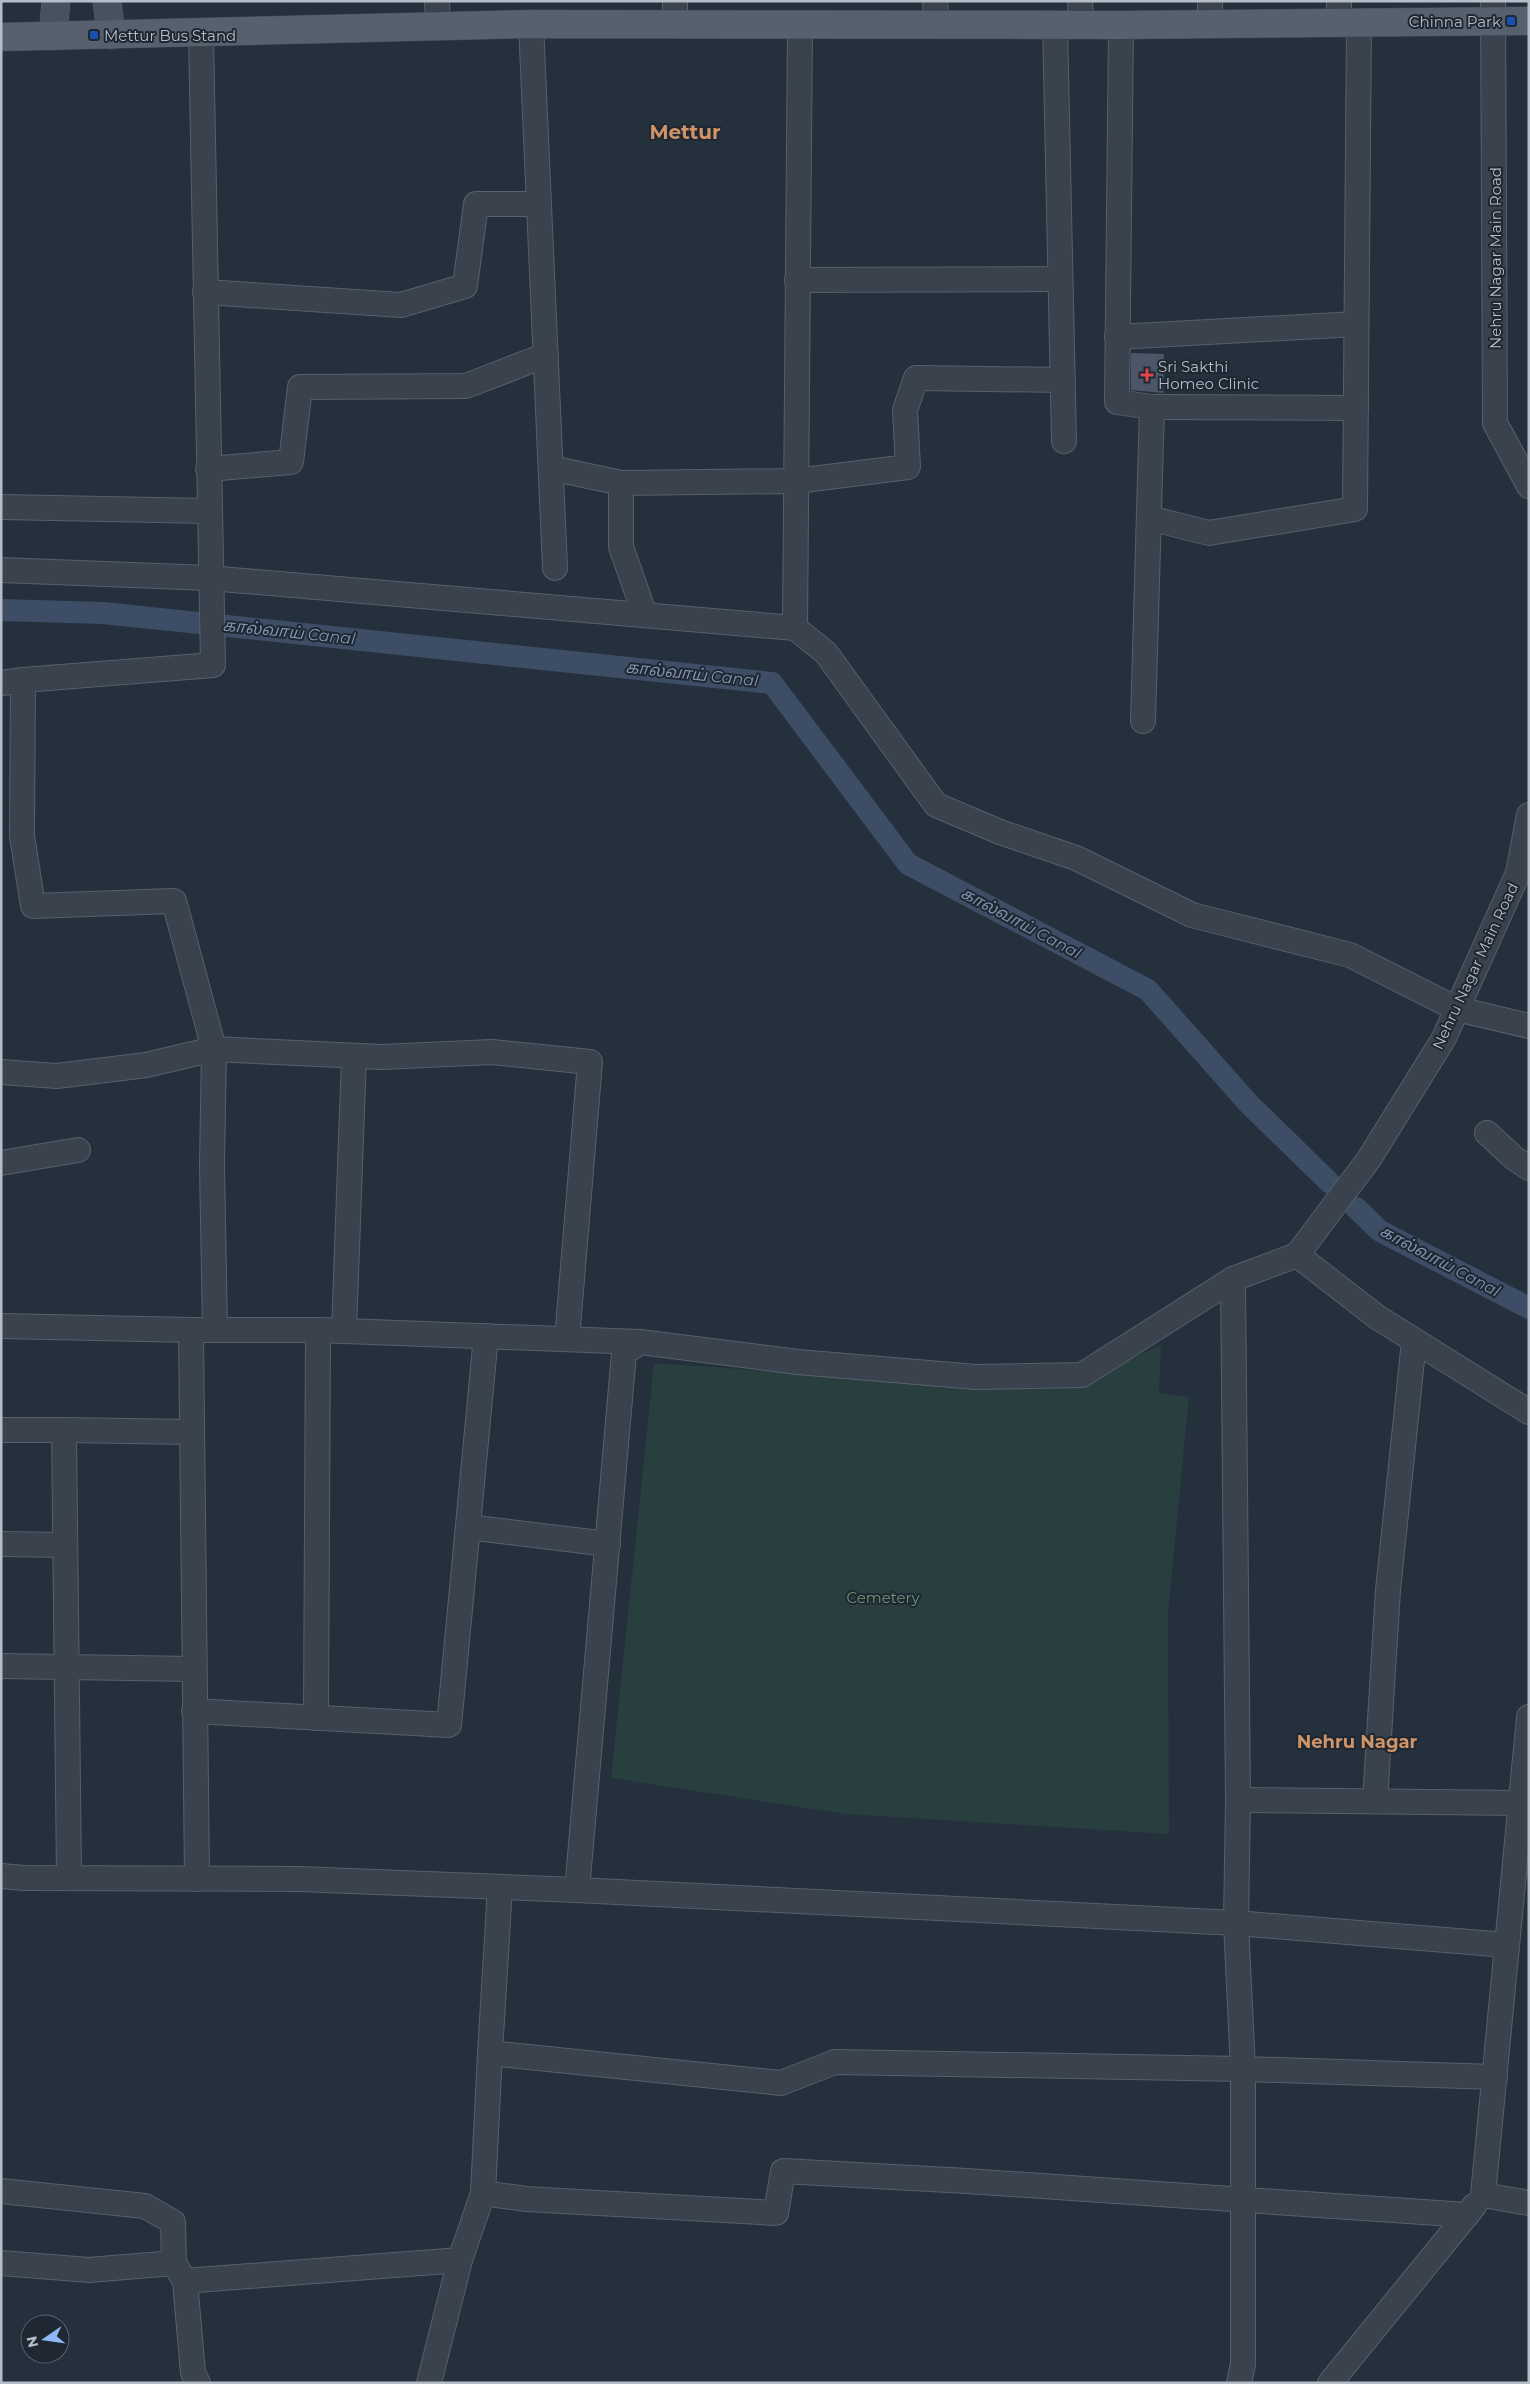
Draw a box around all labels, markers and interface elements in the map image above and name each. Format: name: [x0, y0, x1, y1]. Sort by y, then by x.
place label: Chinna Park: [1409, 12, 1501, 31]
marker: Chinna Park: [1505, 15, 1517, 27]
place label: Mettur Bus Stand: [104, 26, 236, 45]
marker: Mettur Bus Stand: [88, 29, 100, 41]
district label: Mettur: [649, 120, 721, 144]
street label: Nehru Nagar Main Road: [1486, 167, 1505, 349]
place label: Sri Sakthi Homeo Clinic: [1158, 357, 1259, 393]
marker: Sri Sakthi Homeo Clinic: [1140, 368, 1154, 382]
water label: கால்வாய் Canal: [222, 616, 357, 649]
water label: கால்வாய் Canal: [625, 658, 760, 691]
street label: Nehru Nagar Main Road: [1428, 879, 1522, 1053]
water label: கால்வாய் Canal: [958, 883, 1085, 963]
water label: கால்வாய் Canal: [1377, 1221, 1504, 1301]
park label: Cemetery: [846, 1588, 920, 1607]
district label: Nehru Nagar: [1297, 1731, 1418, 1753]
north arrow: [20, 2314, 70, 2364]
text: N: [22, 2334, 42, 2349]

